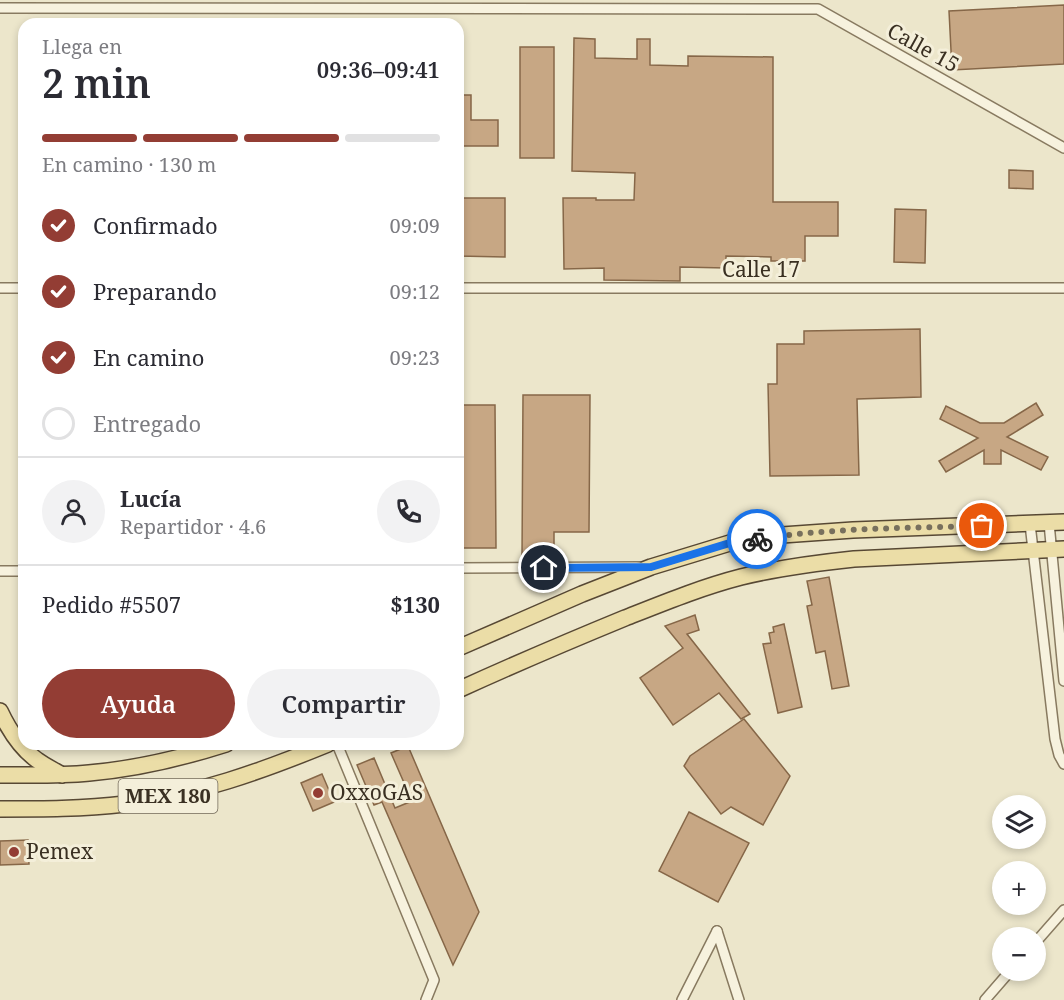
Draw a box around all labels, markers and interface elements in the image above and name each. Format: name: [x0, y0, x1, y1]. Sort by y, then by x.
street label: Calle 15: [883, 16, 964, 78]
text: Llega en: [42, 33, 122, 60]
text: 09:36–09:41: [317, 54, 440, 84]
text: 2 min: [42, 56, 151, 109]
text: En camino · 130 m: [42, 151, 216, 178]
icon: check: [42, 209, 75, 242]
text: Confirmado: [93, 210, 218, 240]
text: 09:09: [390, 212, 440, 239]
street label: Calle 17: [722, 255, 800, 283]
icon: check: [42, 275, 75, 308]
text: Preparando: [93, 276, 217, 306]
text: 09:12: [390, 278, 440, 305]
icon: check: [42, 341, 75, 374]
text: En camino: [93, 342, 205, 372]
text: 09:23: [390, 344, 440, 371]
text: Entregado: [93, 408, 201, 438]
button: person: [42, 480, 105, 543]
button: phone: [377, 480, 440, 543]
text: Lucía: [120, 483, 182, 513]
pin: [956, 500, 1007, 551]
courier: [727, 509, 787, 569]
icon: bag: [965, 509, 998, 542]
text: Repartidor · 4.6: [120, 513, 266, 540]
icon: bike: [741, 523, 774, 556]
pin: [518, 542, 569, 593]
icon: home: [527, 551, 560, 584]
text: Pedido #5507: [42, 589, 181, 619]
text: $130: [390, 589, 440, 619]
button: Ayuda: [42, 669, 235, 738]
button: Compartir: [247, 669, 440, 738]
place label: OxxoGAS: [330, 778, 423, 806]
road number: MEX 180: [118, 779, 218, 813]
marker: OxxoGAS: [311, 786, 325, 800]
map controls: [992, 795, 1046, 981]
button: layers: [992, 795, 1046, 849]
place label: Pemex: [26, 837, 94, 865]
marker: Pemex: [7, 845, 21, 859]
button: +: [992, 861, 1046, 915]
button: −: [992, 927, 1046, 981]

